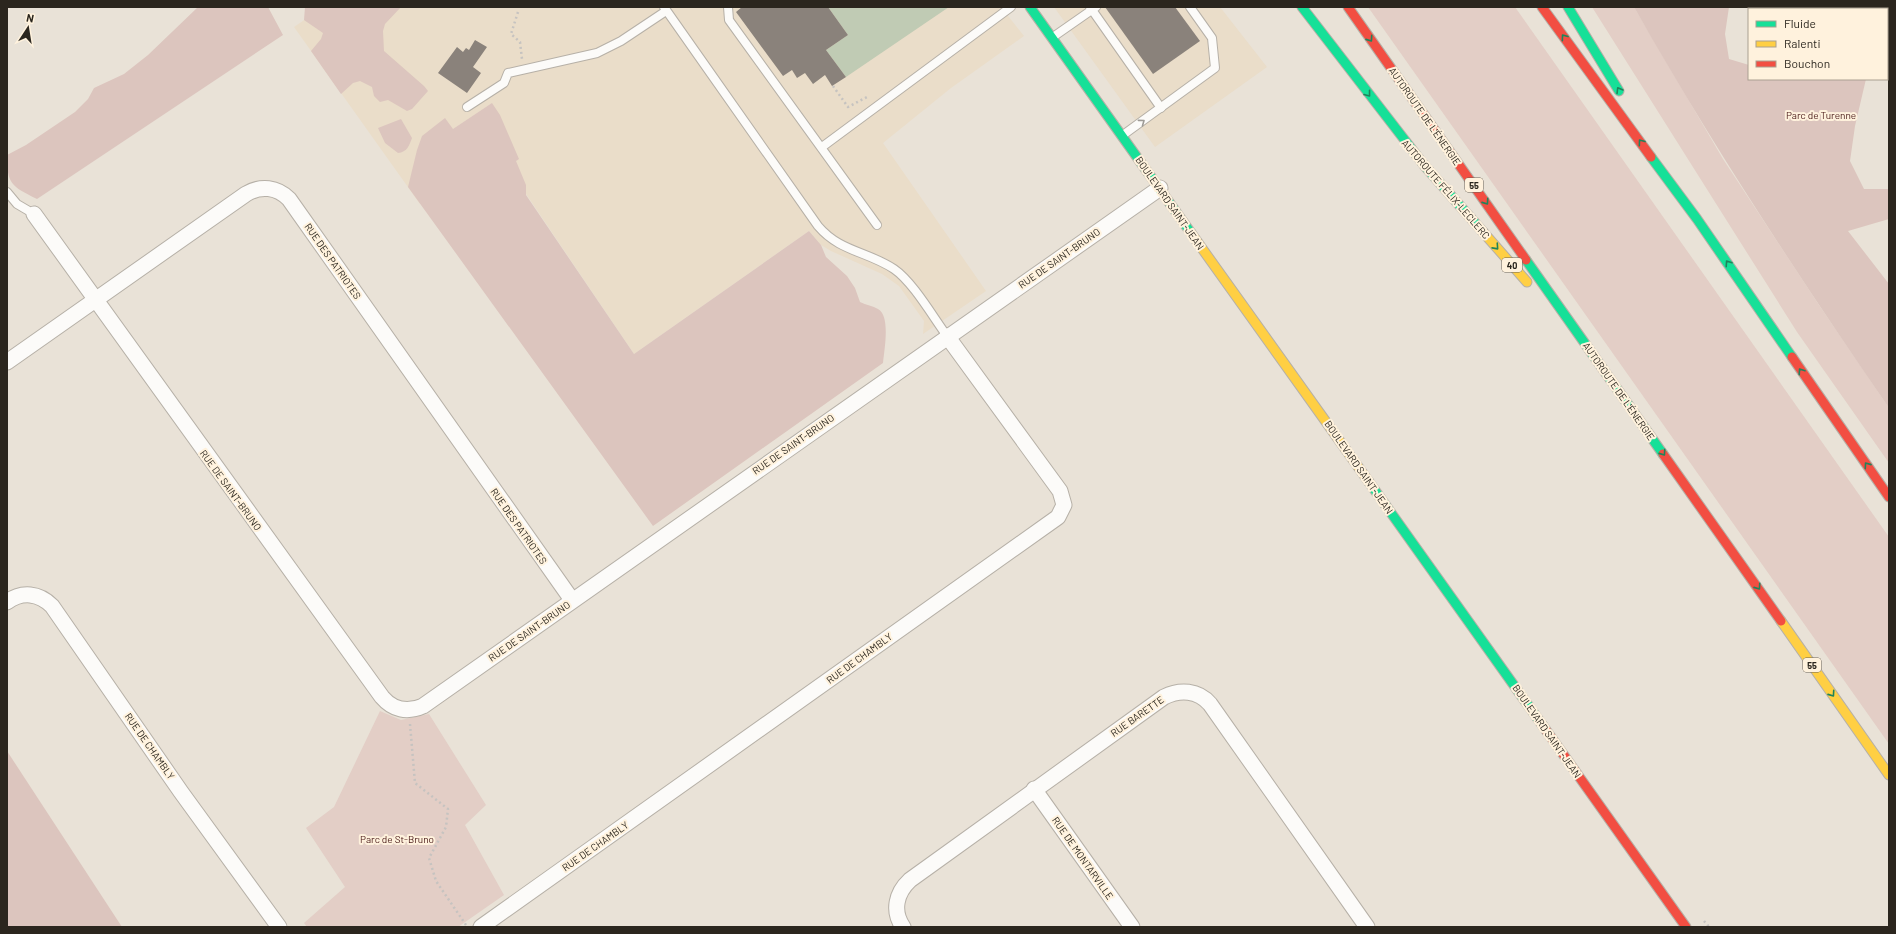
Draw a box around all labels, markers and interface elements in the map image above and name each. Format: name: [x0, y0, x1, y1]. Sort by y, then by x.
north arrow: [8, 8, 48, 48]
legend: [1748, 8, 1888, 80]
text: N: [25, 11, 35, 25]
text: Fluide: [1784, 16, 1816, 30]
one-way arrow: [1365, 35, 1373, 42]
one-way arrow: [1562, 35, 1569, 42]
text: Ralenti: [1784, 36, 1821, 50]
text: Bouchon: [1784, 56, 1830, 70]
street label: AUTOROUTE DE L'ÉNERGIE: [1387, 65, 1463, 167]
one-way arrow: [1616, 87, 1623, 94]
one-way arrow: [1363, 89, 1370, 96]
park label: Parc de Turenne: [1786, 109, 1856, 121]
one-way arrow: [1137, 120, 1144, 127]
street label: AUTOROUTE FÉLIX-LECLERC: [1400, 137, 1492, 241]
one-way arrow: [1638, 139, 1646, 146]
street label: BOULEVARD SAINT-JEAN: [1133, 154, 1207, 252]
road number: 55: [1465, 178, 1483, 192]
one-way arrow: [1481, 198, 1488, 205]
street label: RUE DES PATRIOTES: [302, 221, 364, 301]
street label: RUE DE SAINT-BRUNO: [1016, 225, 1102, 291]
one-way arrow: [1491, 242, 1499, 250]
road number: 40: [1502, 258, 1522, 272]
one-way arrow: [1726, 261, 1733, 268]
street label: AUTOROUTE DE L'ÉNERGIE: [1581, 340, 1657, 442]
one-way arrow: [1798, 368, 1806, 375]
street label: RUE DE SAINT-BRUNO: [750, 411, 836, 477]
street label: BOULEVARD SAINT-JEAN: [1322, 418, 1396, 516]
street label: RUE DE SAINT-BRUNO: [198, 447, 264, 533]
one-way arrow: [1658, 448, 1665, 455]
one-way arrow: [1864, 462, 1872, 469]
street label: RUE DES PATRIOTES: [488, 486, 550, 566]
one-way arrow: [1753, 583, 1760, 590]
street label: RUE DE SAINT-BRUNO: [486, 598, 572, 664]
street label: RUE DE CHAMBLY: [824, 630, 894, 686]
road number: 55: [1803, 658, 1821, 672]
street label: BOULEVARD SAINT-JEAN: [1510, 682, 1584, 780]
one-way arrow: [1827, 690, 1835, 697]
street label: RUE BARETTE: [1108, 693, 1166, 739]
street label: RUE DE CHAMBLY: [123, 711, 178, 782]
street label: RUE DE MONTARVILLE: [1050, 814, 1116, 902]
street label: RUE DE CHAMBLY: [560, 818, 631, 873]
park label: Parc de St-Bruno: [360, 833, 434, 845]

